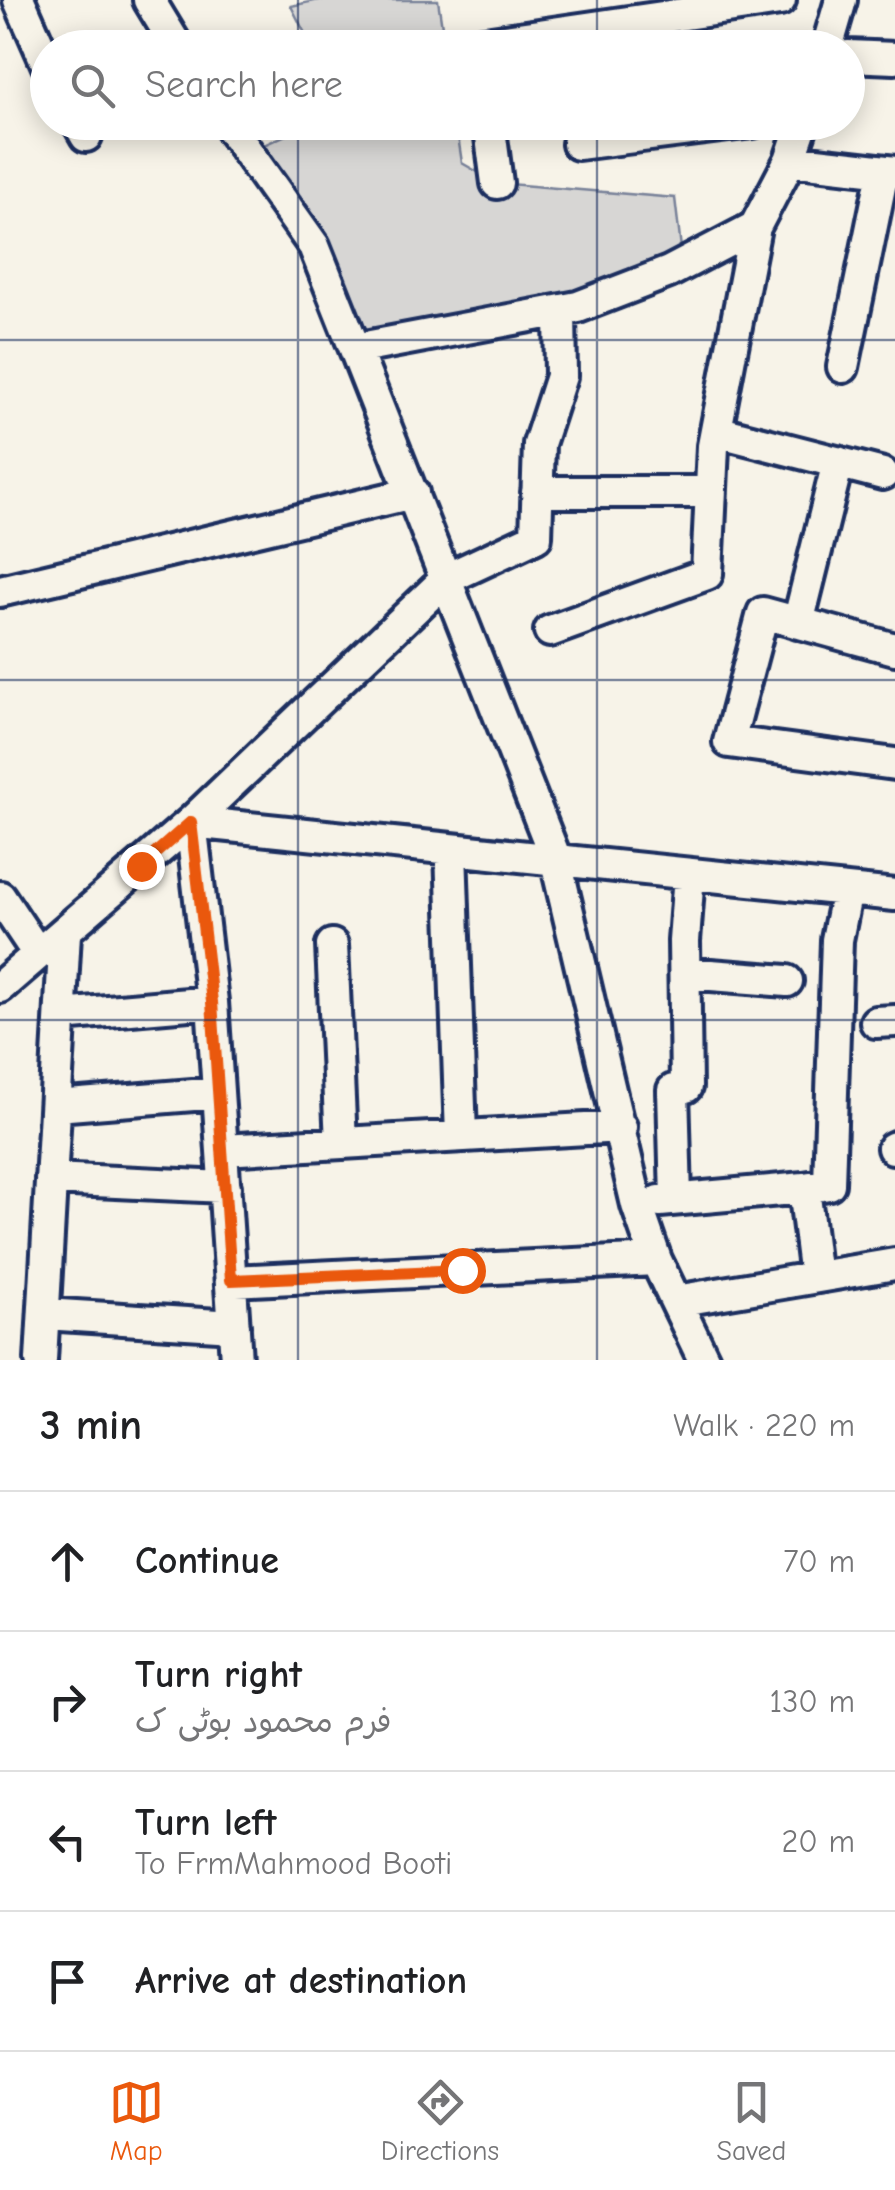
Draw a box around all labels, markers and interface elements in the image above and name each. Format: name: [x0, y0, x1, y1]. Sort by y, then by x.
search box: [30, 30, 865, 140]
icon: search: [65, 58, 120, 113]
text: Search here: [145, 63, 343, 107]
route end: [119, 844, 165, 890]
route start: [440, 1248, 486, 1294]
text: 3 min: [40, 1401, 142, 1450]
text: Walk · 220 m: [673, 1407, 855, 1444]
icon: ahead: [40, 1534, 95, 1589]
text: Continue: [135, 1539, 279, 1583]
text: 70 m: [783, 1543, 855, 1580]
text: Turn right: [135, 1653, 302, 1697]
icon: right: [40, 1674, 95, 1729]
text: 130 m: [769, 1683, 855, 1720]
text: فرم محمود بوٹی ک: [135, 1703, 392, 1740]
text: Turn left: [135, 1801, 276, 1845]
icon: left: [40, 1814, 95, 1869]
text: 20 m: [782, 1823, 855, 1860]
text: To FrmMahmood Booti: [135, 1845, 452, 1882]
icon: arrive: [40, 1954, 95, 2009]
text: Arrive at destination: [135, 1959, 467, 2003]
tab: Map: [109, 2075, 164, 2167]
tab: Directions: [381, 2075, 499, 2167]
tab: Saved: [716, 2075, 786, 2167]

